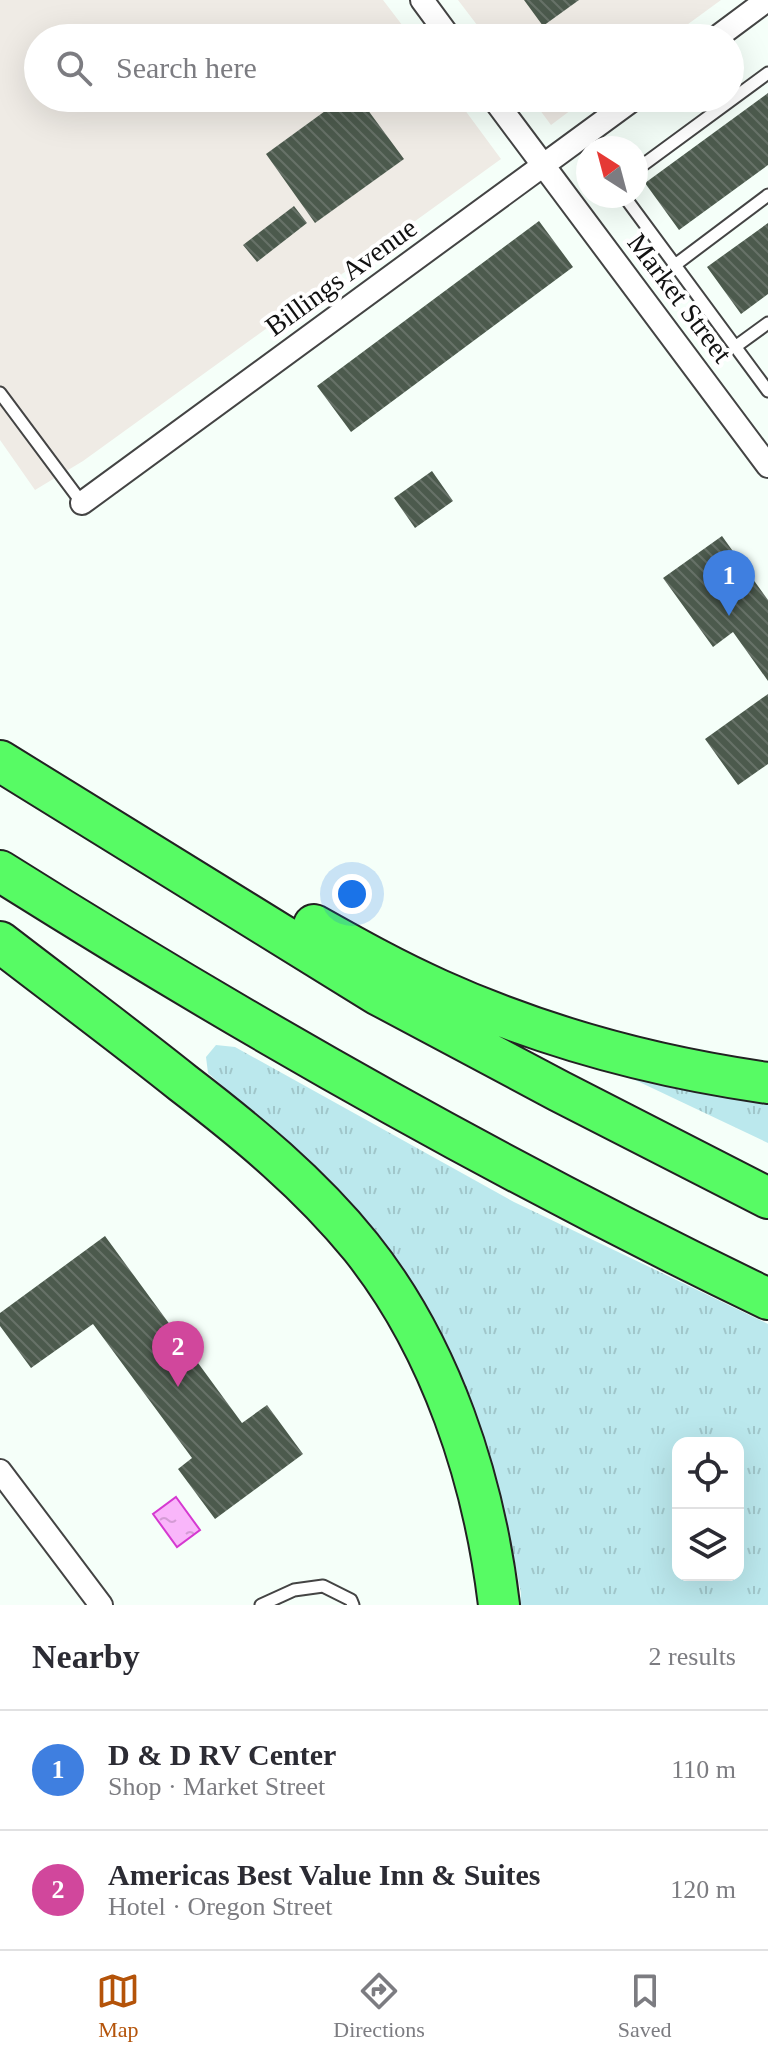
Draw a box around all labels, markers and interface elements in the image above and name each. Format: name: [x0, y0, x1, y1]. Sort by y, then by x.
search box: [24, 24, 744, 112]
icon: search: [52, 46, 96, 90]
text: Search here: [116, 51, 257, 84]
north arrow: [576, 136, 648, 208]
street label: Billings Avenue: [259, 212, 423, 342]
street label: Market Street: [622, 228, 739, 369]
pin: 1: [703, 550, 755, 616]
your location: [332, 874, 372, 914]
pin: 2: [152, 1321, 204, 1387]
map controls: [672, 1437, 744, 1581]
button: locate: [672, 1437, 744, 1509]
button: layers: [672, 1509, 744, 1581]
text: Nearby: [32, 1638, 140, 1675]
text: 2 results: [649, 1642, 736, 1671]
text: D & D RV Center: [108, 1738, 336, 1771]
text: 1: [52, 1755, 65, 1784]
text: 110 m: [671, 1755, 736, 1784]
text: Shop · Market Street: [108, 1772, 325, 1801]
text: Americas Best Value Inn & Suites: [108, 1858, 541, 1891]
text: 2: [52, 1875, 65, 1904]
text: 120 m: [670, 1875, 736, 1904]
text: Hotel · Oregon Street: [108, 1892, 333, 1921]
tab: Map: [96, 1969, 140, 2043]
tab: Directions: [333, 1969, 425, 2043]
tab: Saved: [618, 1969, 672, 2043]

